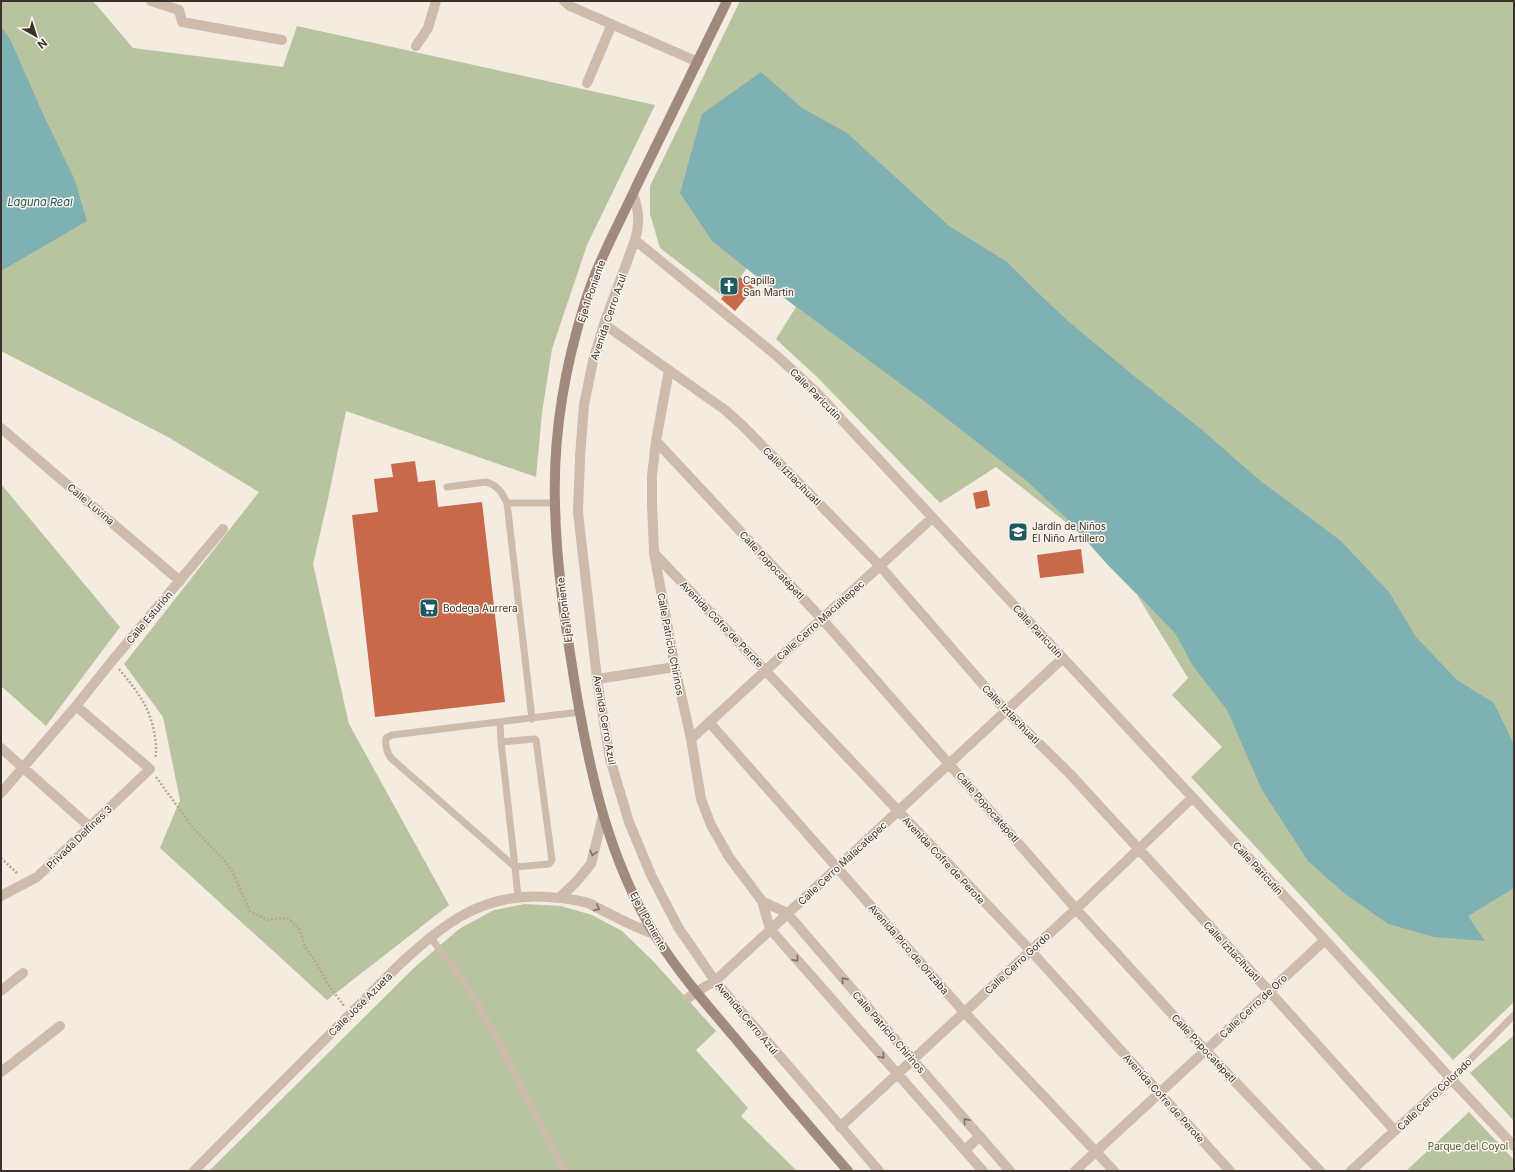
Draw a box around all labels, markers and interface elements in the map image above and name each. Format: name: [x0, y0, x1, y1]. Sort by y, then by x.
north arrow: [16, 16, 56, 56]
text: N: [35, 36, 50, 52]
water label: Laguna Real: [7, 195, 73, 209]
street label: Eje 1 Poniente: [575, 258, 607, 324]
street label: Avenida Cerro Azul: [588, 272, 628, 362]
place label: Capilla San Martin: [743, 274, 794, 298]
church icon: Capilla San Martin: [718, 275, 740, 297]
street label: Calle Paricutín: [788, 366, 844, 422]
street label: Calle Iztlacíhuatl: [760, 444, 824, 508]
street label: Calle Luvina: [65, 481, 117, 527]
place label: Jardín de Niños El Niño Artillero: [1032, 520, 1106, 544]
school or university icon: Jardín de Niños El Niño Artillero: [1007, 521, 1029, 543]
street label: Calle Popocatépetl: [737, 528, 807, 602]
street label: Eje 1 Poniente: [554, 577, 574, 643]
street label: Calle Cerro Macuiltepec: [774, 577, 867, 663]
street label: Avenida Cofre de Perote: [678, 578, 766, 670]
street label: Calle Esturión: [123, 588, 175, 646]
street label: Calle Patricio Chirinos: [655, 592, 687, 696]
supermarket icon: Bodega Aurrera: [418, 597, 440, 619]
place label: Bodega Aurrera: [443, 602, 518, 614]
street label: Calle Paricutín: [1010, 602, 1066, 660]
street label: Avenida Cerro Azul: [591, 674, 619, 766]
street label: Calle Iztlacíhuatl: [980, 682, 1042, 746]
street label: Calle Popocatépetl: [954, 770, 1022, 844]
street label: Privada Delfines 3: [44, 803, 114, 871]
street label: Avenida Cofre de Perote: [900, 814, 988, 906]
street label: Calle Cerro Malacatepec: [795, 819, 889, 907]
street label: Calle Paricutín: [1230, 839, 1286, 897]
one-way arrow: [590, 850, 598, 856]
street label: Eje 1 Poniente: [628, 890, 670, 953]
street label: Avenida Pico de Orizaba: [867, 902, 951, 996]
one-way arrow: [593, 903, 600, 911]
street label: Calle Iztlacíhuatl: [1201, 919, 1263, 983]
street label: Calle Cerro Gordo: [982, 930, 1052, 996]
one-way arrow: [791, 954, 798, 961]
street label: Calle José Azueta: [326, 970, 394, 1038]
street label: Calle Cerro de Oro: [1217, 972, 1289, 1040]
one-way arrow: [842, 978, 849, 985]
street label: Avenida Cerro Azul: [713, 979, 781, 1057]
street label: Calle Patricio Chirinos: [850, 989, 928, 1075]
street label: Calle Popocatépetl: [1169, 1011, 1239, 1085]
one-way arrow: [877, 1051, 885, 1059]
street label: Avenida Cofre de Perote: [1121, 1051, 1207, 1145]
street label: Calle Cerro Colorado: [1394, 1055, 1474, 1133]
one-way arrow: [964, 1118, 971, 1125]
park label: Parque del Coyol: [1428, 1140, 1508, 1152]

